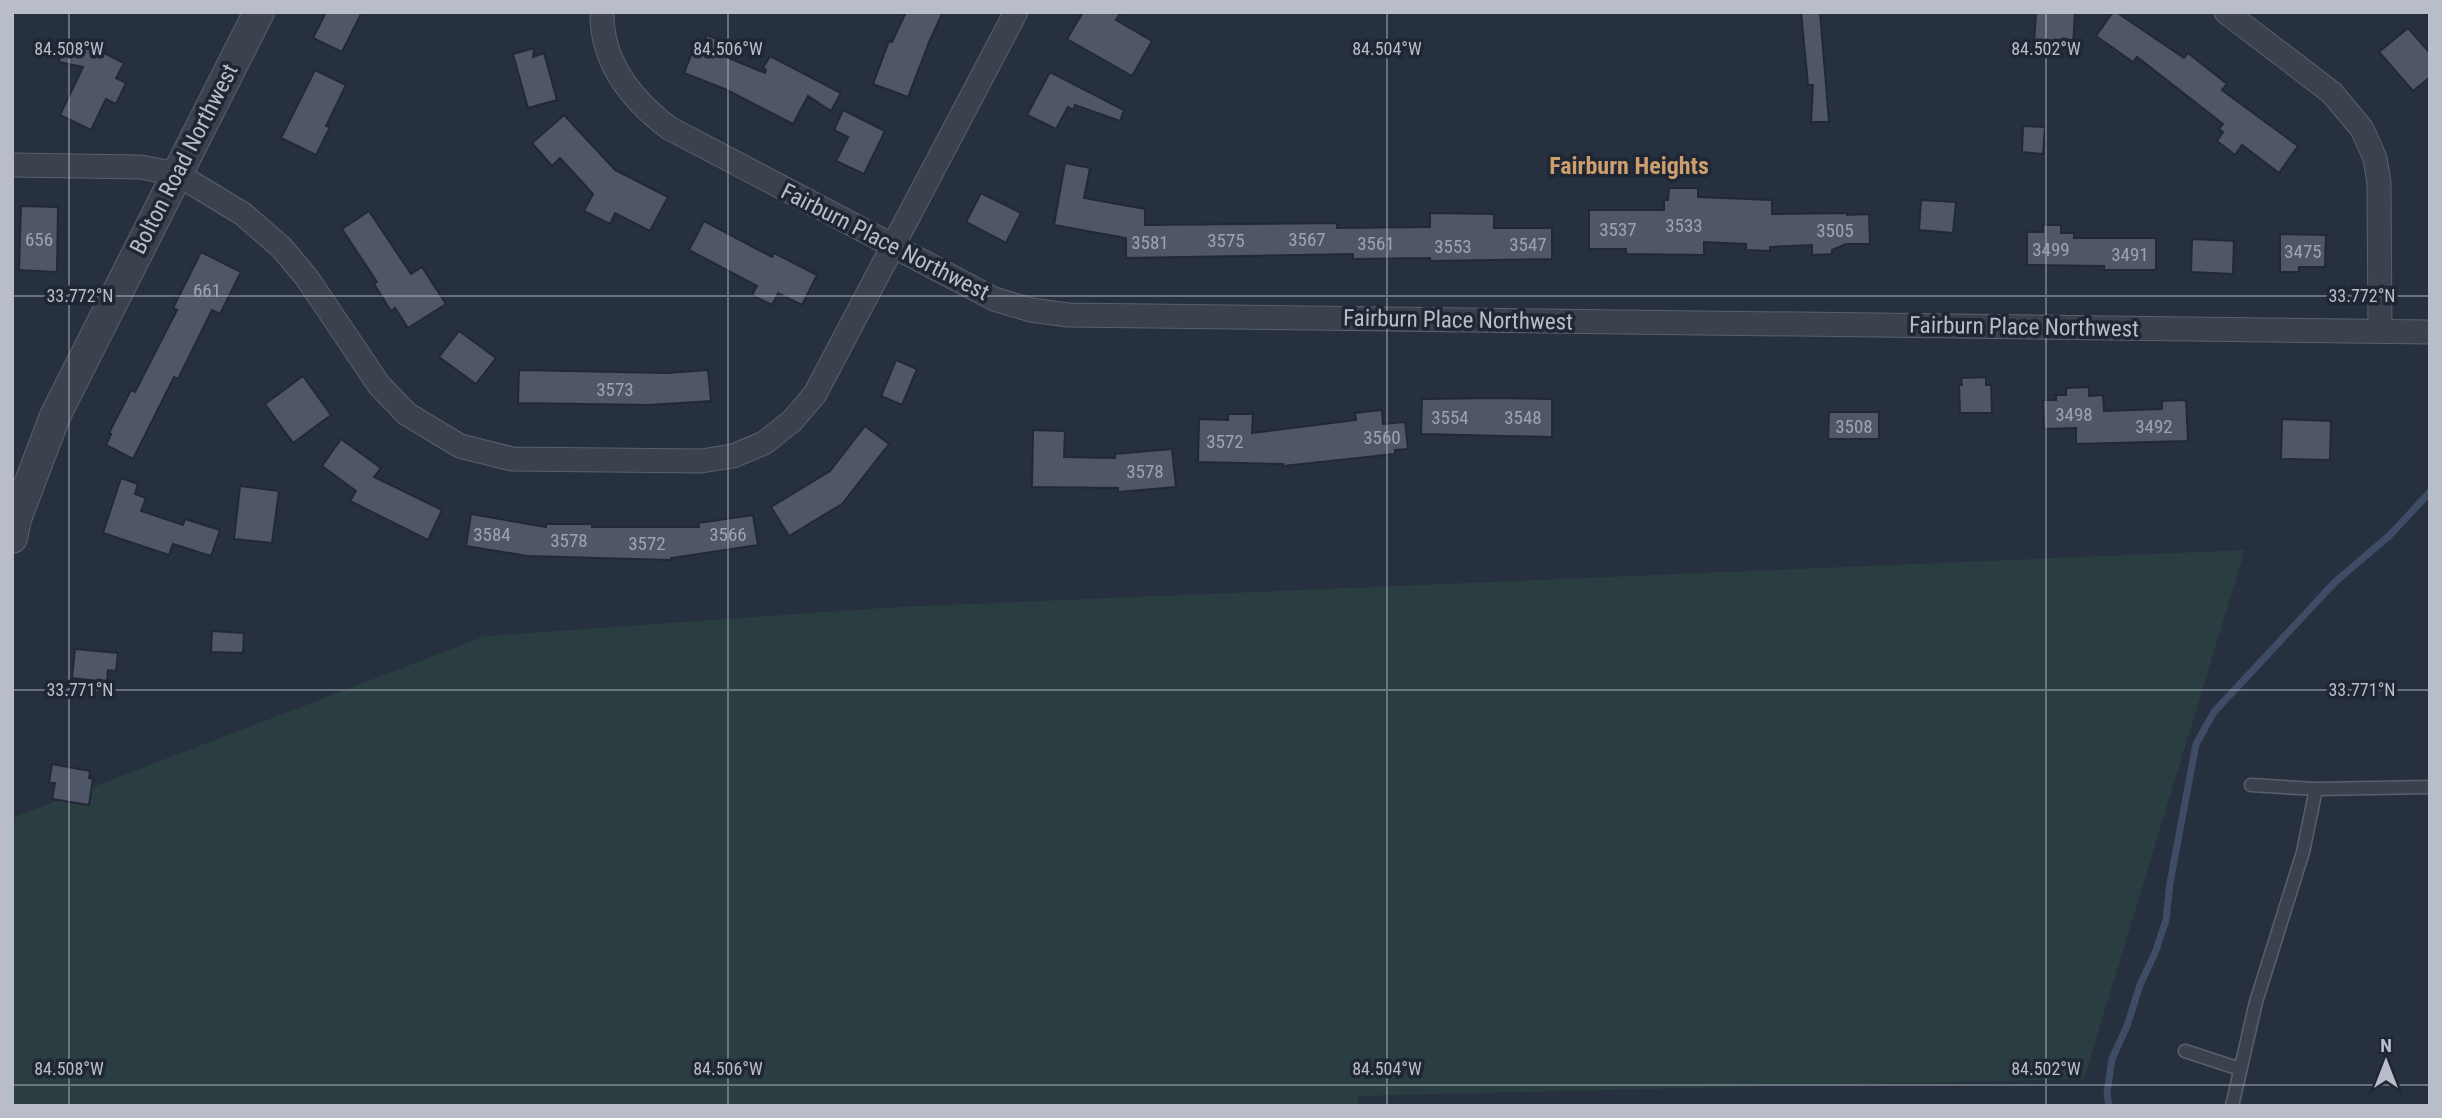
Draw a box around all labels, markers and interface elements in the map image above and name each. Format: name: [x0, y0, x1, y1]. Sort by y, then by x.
text: 84.508°W: [34, 38, 104, 59]
text: 84.506°W: [693, 38, 763, 59]
text: 84.504°W: [1352, 38, 1422, 59]
text: 84.502°W: [2011, 38, 2081, 59]
street label: Bolton Road Northwest: [124, 59, 244, 259]
district label: Fairburn Heights: [1549, 152, 1709, 180]
street label: Fairburn Place Northwest: [776, 178, 994, 306]
house number: 3533: [1665, 214, 1703, 237]
house number: 3537: [1599, 218, 1637, 241]
house number: 3505: [1816, 219, 1854, 242]
house number: 656: [25, 228, 53, 251]
house number: 3567: [1288, 228, 1326, 251]
house number: 3575: [1207, 229, 1245, 252]
house number: 3581: [1131, 231, 1169, 254]
house number: 3561: [1357, 232, 1395, 255]
house number: 3547: [1509, 233, 1547, 256]
house number: 3553: [1434, 235, 1472, 258]
house number: 3499: [2032, 238, 2070, 261]
house number: 3475: [2284, 240, 2322, 263]
house number: 3491: [2111, 243, 2149, 266]
house number: 661: [193, 279, 221, 302]
text: 33.772°N: [46, 285, 114, 306]
text: 33.772°N: [2328, 285, 2396, 306]
street label: Fairburn Place Northwest: [1343, 304, 1573, 336]
street label: Fairburn Place Northwest: [1909, 311, 2139, 343]
house number: 3573: [596, 378, 634, 401]
house number: 3498: [2055, 403, 2093, 426]
house number: 3554: [1431, 406, 1469, 429]
house number: 3548: [1504, 406, 1542, 429]
house number: 3508: [1835, 415, 1873, 438]
house number: 3492: [2135, 415, 2173, 438]
house number: 3560: [1363, 426, 1401, 449]
house number: 3572: [1206, 430, 1244, 453]
house number: 3578: [1126, 460, 1164, 483]
house number: 3584: [473, 523, 511, 546]
house number: 3566: [709, 523, 747, 546]
house number: 3578: [550, 529, 588, 552]
house number: 3572: [628, 532, 666, 555]
text: 33.771°N: [46, 679, 114, 700]
text: 33.771°N: [2328, 679, 2396, 700]
north arrow: [2351, 1027, 2421, 1097]
text: N: [2380, 1034, 2392, 1057]
text: 84.508°W: [34, 1058, 104, 1079]
text: 84.506°W: [693, 1058, 763, 1079]
text: 84.504°W: [1352, 1058, 1422, 1079]
text: 84.502°W: [2011, 1058, 2081, 1079]

